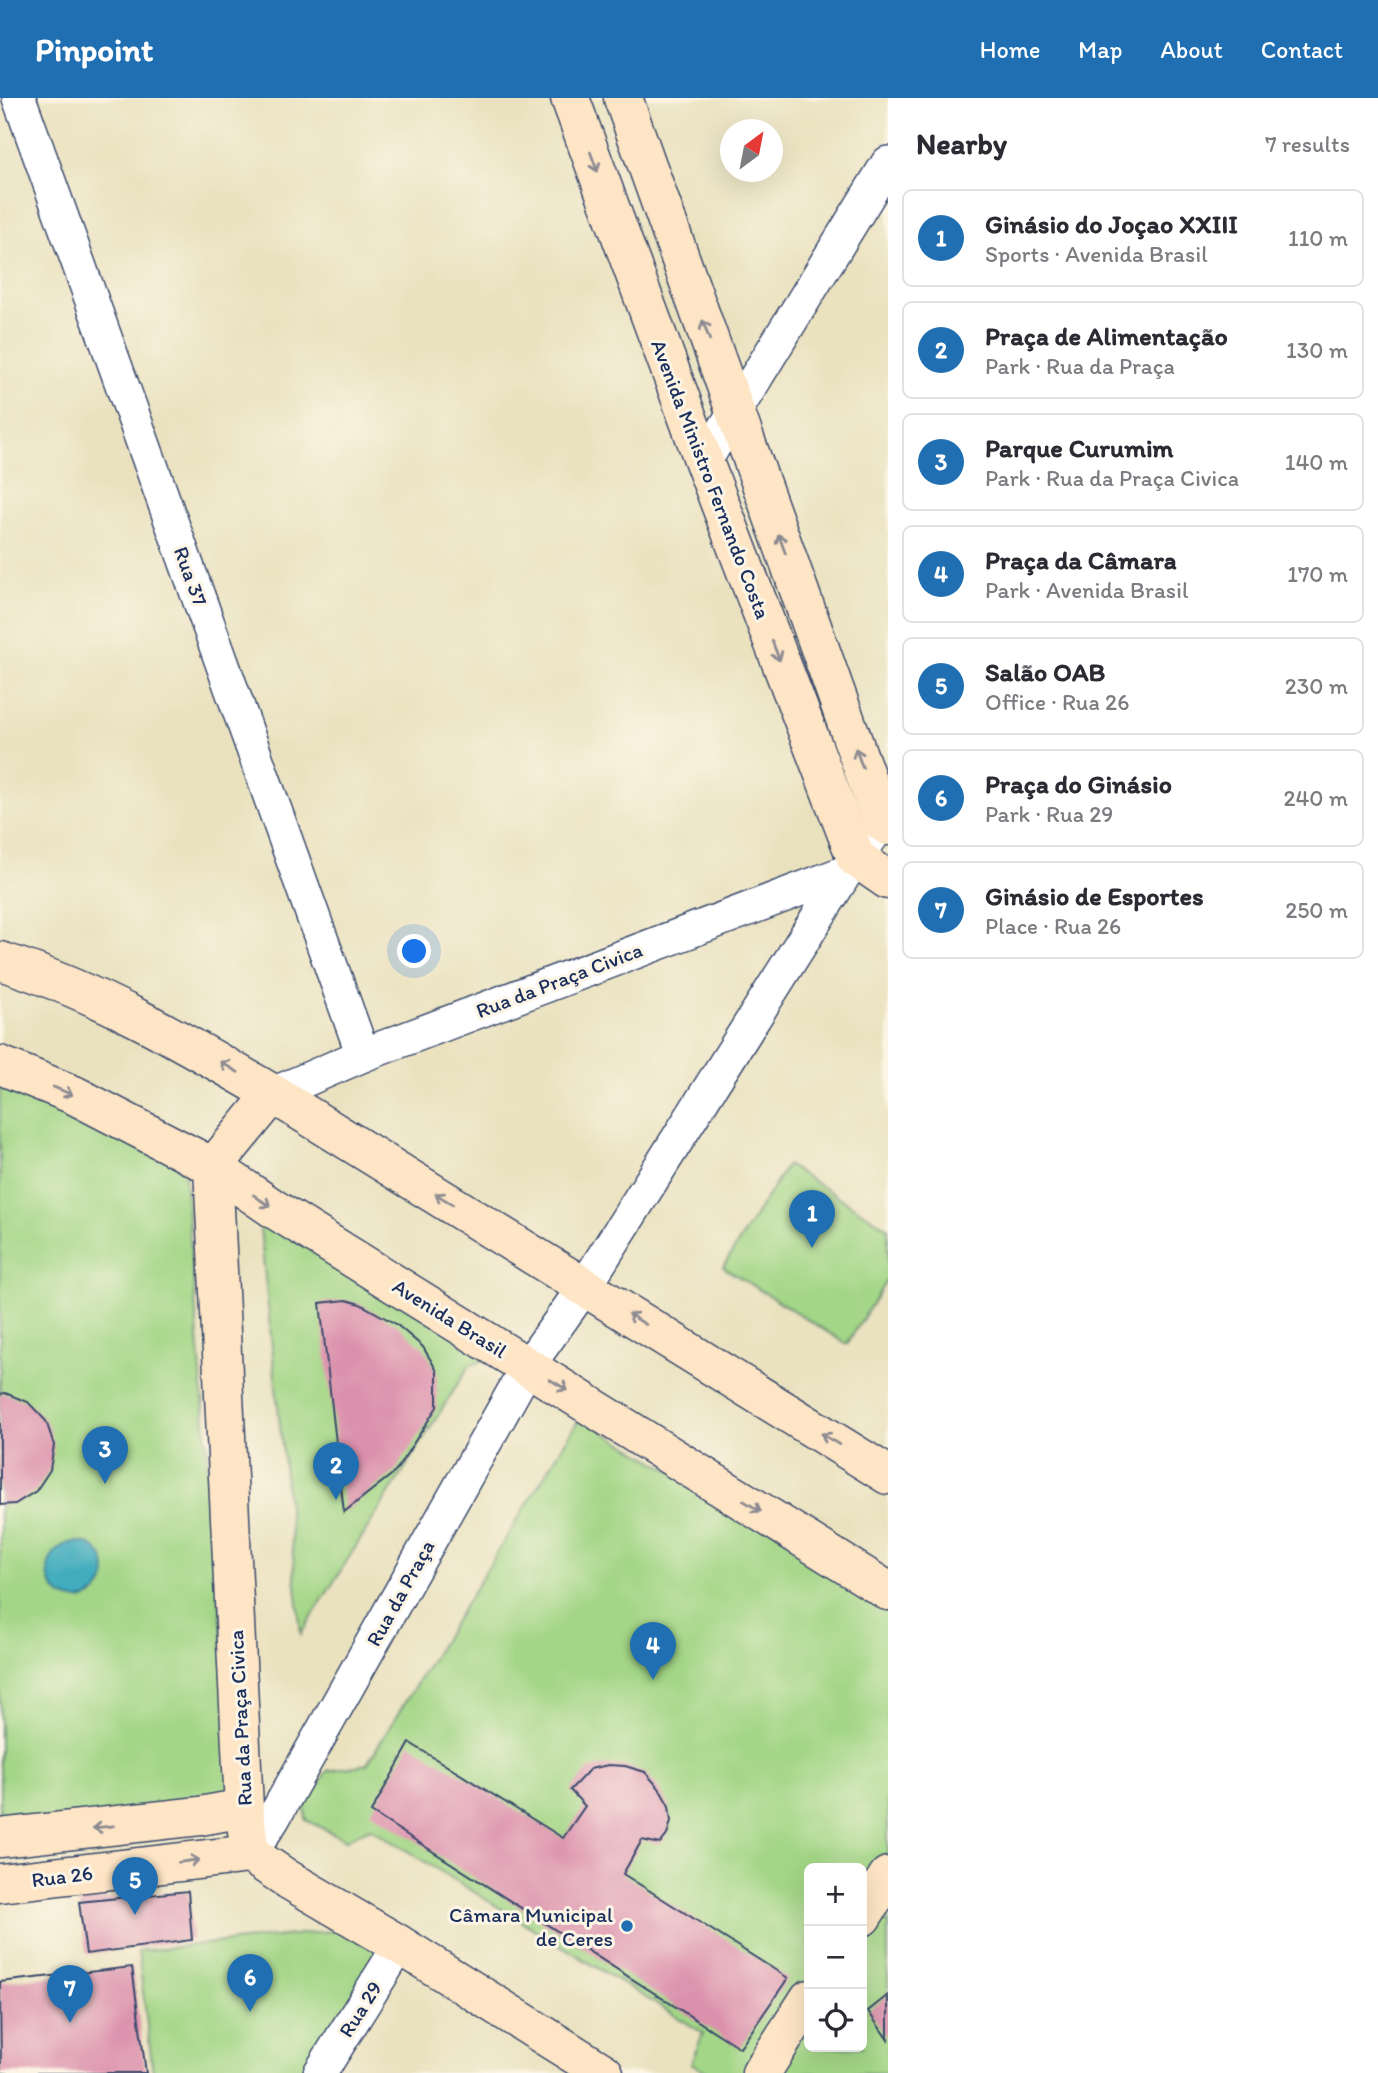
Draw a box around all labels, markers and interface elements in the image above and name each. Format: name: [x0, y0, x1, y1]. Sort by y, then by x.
text: Pinpoint: [35, 30, 153, 69]
text: Home: [980, 35, 1040, 64]
text: Map: [1078, 35, 1122, 64]
text: About: [1160, 35, 1223, 64]
text: Contact: [1261, 35, 1343, 64]
north arrow: [720, 119, 783, 182]
text: Nearby: [916, 125, 1007, 162]
text: 7 results: [1265, 130, 1350, 158]
one-way arrow: [588, 151, 601, 173]
text: Ginásio do Joçao XXIII: [985, 208, 1238, 240]
text: 1: [936, 224, 946, 252]
text: 110 m: [1288, 224, 1348, 252]
text: Sports · Avenida Brasil: [985, 240, 1208, 268]
one-way arrow: [698, 319, 711, 341]
text: Praça de Alimentação: [985, 320, 1228, 352]
street label: Avenida Ministro Fernando Costa: [646, 336, 776, 622]
text: 2: [935, 336, 947, 364]
text: 130 m: [1286, 336, 1348, 364]
text: Park · Rua da Praça: [985, 352, 1175, 380]
text: Parque Curumim: [985, 432, 1174, 464]
text: 3: [935, 448, 947, 476]
text: 140 m: [1285, 448, 1348, 476]
text: Park · Rua da Praça Civica: [985, 464, 1239, 492]
one-way arrow: [775, 534, 787, 556]
street label: Rua 37: [169, 543, 213, 609]
text: Praça da Câmara: [985, 544, 1177, 576]
text: 4: [934, 560, 948, 588]
text: 170 m: [1287, 560, 1348, 588]
text: Park · Avenida Brasil: [985, 576, 1189, 604]
one-way arrow: [771, 639, 783, 661]
text: Salão OAB: [985, 656, 1105, 688]
text: 5: [935, 672, 947, 700]
text: 230 m: [1285, 672, 1348, 700]
text: Office · Rua 26: [985, 688, 1129, 716]
one-way arrow: [852, 748, 864, 770]
text: Praça do Ginásio: [985, 768, 1172, 800]
text: 6: [935, 784, 947, 812]
text: 240 m: [1283, 784, 1348, 812]
text: Park · Rua 29: [985, 800, 1113, 828]
text: Ginásio de Esportes: [985, 880, 1204, 912]
text: 7: [935, 896, 947, 924]
text: 250 m: [1285, 896, 1348, 924]
text: Place · Rua 26: [985, 912, 1121, 940]
your location: [397, 934, 431, 968]
street label: Rua da Praça Civica: [472, 937, 646, 1023]
one-way arrow: [219, 1060, 239, 1074]
one-way arrow: [52, 1085, 74, 1098]
pin: 1: [789, 1190, 835, 1248]
one-way arrow: [434, 1191, 454, 1205]
one-way arrow: [252, 1194, 271, 1208]
street label: Avenida Brasil: [388, 1273, 512, 1363]
one-way arrow: [628, 1311, 648, 1325]
one-way arrow: [549, 1379, 569, 1393]
pin: 3: [82, 1426, 128, 1484]
one-way arrow: [821, 1432, 841, 1446]
pin: 2: [313, 1442, 359, 1500]
one-way arrow: [742, 1499, 762, 1513]
street label: Rua da Praça: [361, 1536, 439, 1650]
pin: 4: [630, 1622, 676, 1680]
street label: Rua da Praça Civica: [223, 1629, 257, 1807]
one-way arrow: [92, 1821, 115, 1834]
one-way arrow: [178, 1854, 200, 1867]
pin: 5: [112, 1857, 158, 1915]
street label: Rua 26: [30, 1860, 94, 1892]
map controls: [804, 1863, 867, 2052]
button: +: [804, 1863, 867, 1926]
place label: Câmara Municipal de Ceres: [449, 1902, 613, 1951]
marker: Câmara Municipal de Ceres: [619, 1918, 635, 1934]
button: −: [804, 1926, 867, 1989]
pin: 6: [227, 1954, 273, 2012]
pin: 7: [47, 1965, 93, 2023]
street label: Rua 29: [333, 1976, 387, 2042]
button: locate: [804, 1989, 867, 2052]

